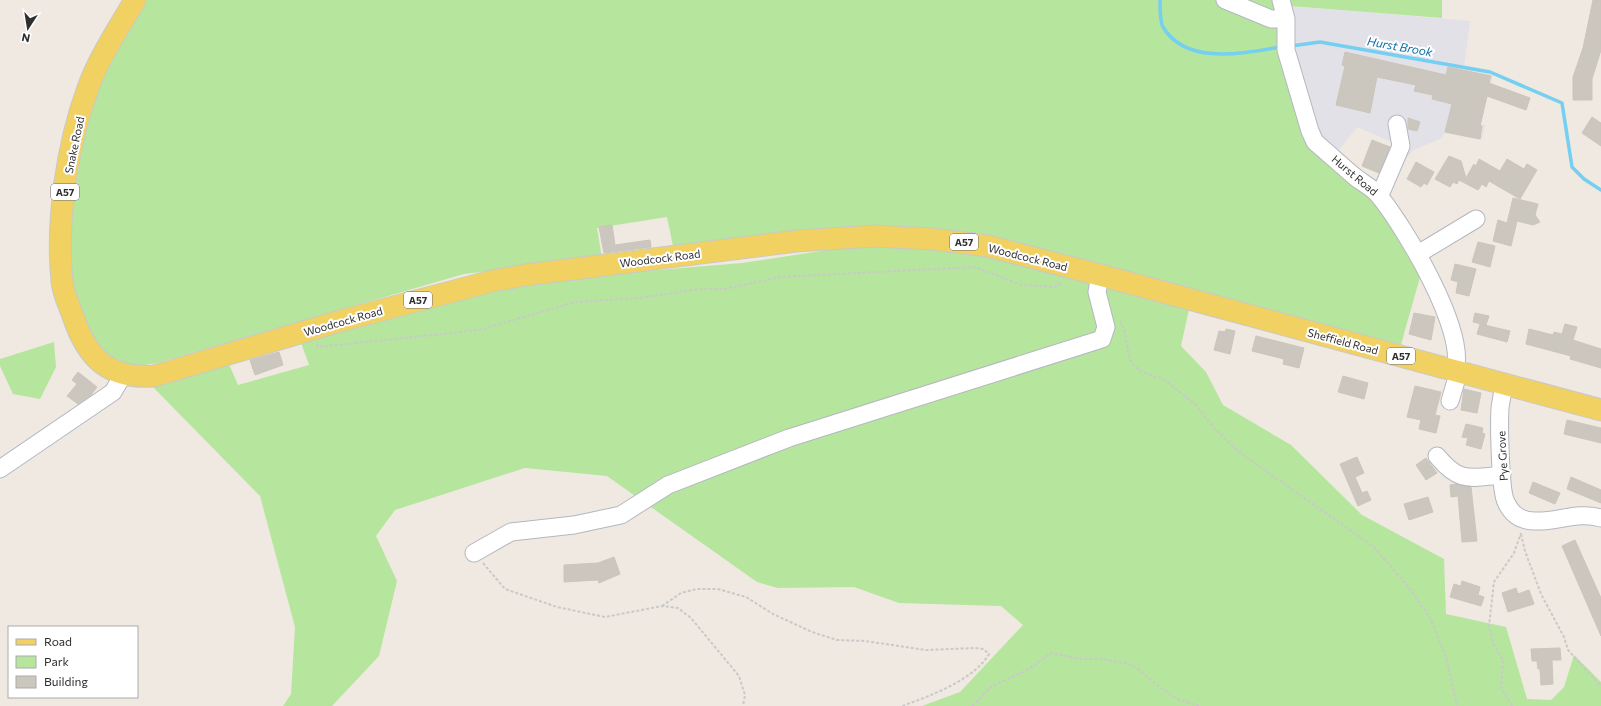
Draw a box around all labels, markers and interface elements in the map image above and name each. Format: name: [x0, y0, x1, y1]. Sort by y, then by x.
north arrow: [8, 8, 48, 48]
text: N: [20, 31, 31, 45]
water label: Hurst Brook: [1366, 33, 1434, 59]
street label: Snake Road: [62, 115, 86, 175]
street label: Hurst Road: [1329, 152, 1381, 198]
road number: A57: [51, 184, 79, 200]
road number: A57: [950, 234, 978, 250]
street label: Woodcock Road: [987, 241, 1069, 273]
street label: Woodcock Road: [619, 247, 701, 269]
road number: A57: [404, 292, 432, 308]
street label: Woodcock Road: [302, 304, 384, 338]
street label: Sheffield Road: [1306, 325, 1380, 357]
road number: A57: [1387, 348, 1415, 364]
street label: Pye Grove: [1494, 430, 1510, 481]
legend: [8, 626, 138, 698]
text: Road: [44, 634, 72, 648]
text: Park: [44, 654, 70, 668]
text: Building: [44, 674, 88, 688]

